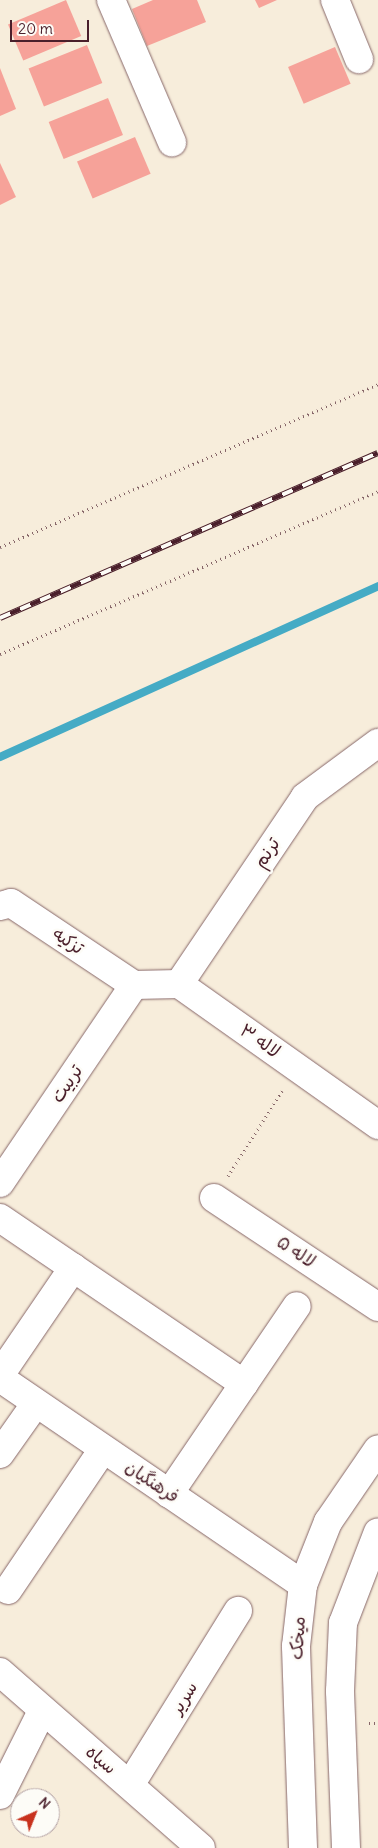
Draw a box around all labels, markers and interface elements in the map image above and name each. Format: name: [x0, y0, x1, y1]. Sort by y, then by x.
scale bar: [12, 10, 91, 42]
text: 20 m: [18, 19, 53, 38]
street label: ترنم: [249, 834, 285, 872]
street label: تزکیه: [48, 923, 88, 959]
street label: لاله ۳: [236, 1019, 284, 1063]
street label: تربیت: [47, 1061, 87, 1107]
street label: لاله ۵: [273, 1231, 319, 1273]
street label: فرهنگیان: [121, 1456, 183, 1508]
street label: میخک: [286, 1616, 310, 1660]
street label: سریر: [166, 1678, 202, 1718]
street label: سپاه: [81, 1741, 121, 1779]
north arrow: [10, 1788, 60, 1838]
text: N: [35, 1793, 54, 1813]

